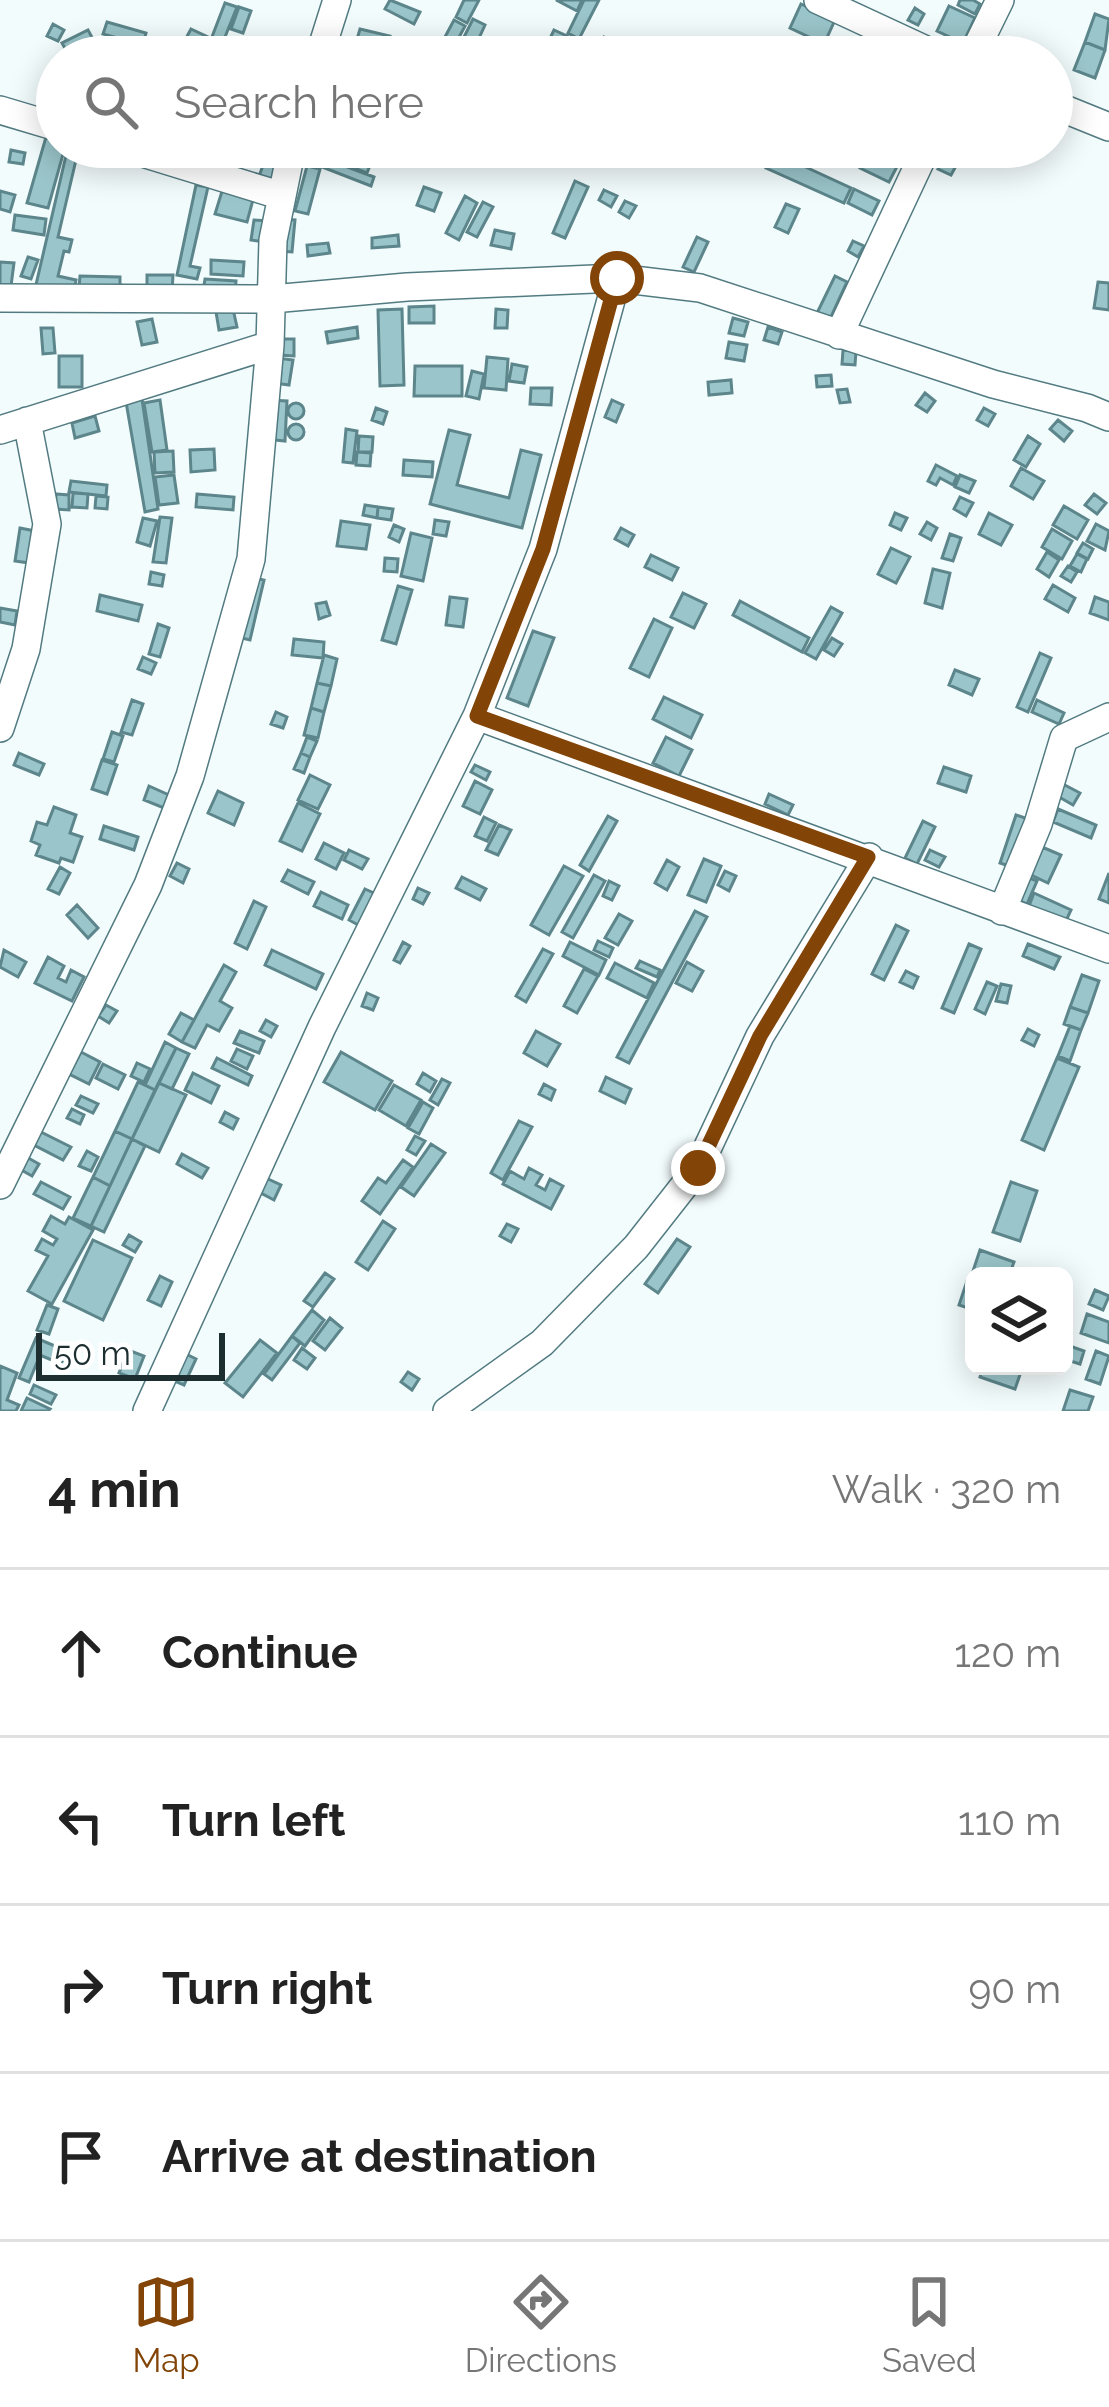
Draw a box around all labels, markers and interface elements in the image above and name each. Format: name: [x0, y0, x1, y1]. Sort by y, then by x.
search box: [36, 36, 1073, 168]
icon: search: [78, 69, 144, 135]
text: Search here: [174, 76, 424, 129]
route start: [590, 251, 644, 305]
route end: [671, 1141, 725, 1195]
map controls: [965, 1267, 1073, 1375]
button: layers: [965, 1267, 1073, 1375]
scale bar: [36, 1327, 225, 1380]
text: 50 m: [54, 1334, 131, 1373]
text: 4 min: [48, 1459, 181, 1519]
text: Walk · 320 m: [832, 1466, 1061, 1512]
icon: ahead: [48, 1620, 114, 1686]
text: Continue: [162, 1626, 358, 1679]
text: 120 m: [954, 1630, 1061, 1676]
icon: left: [48, 1788, 114, 1854]
text: Turn left: [162, 1794, 345, 1847]
text: 110 m: [958, 1798, 1061, 1844]
icon: right: [48, 1956, 114, 2022]
text: Turn right: [162, 1962, 372, 2015]
text: 90 m: [968, 1966, 1061, 2012]
icon: arrive: [48, 2124, 114, 2190]
text: Arrive at destination: [162, 2130, 597, 2183]
tab: Map: [133, 2269, 200, 2380]
tab: Directions: [465, 2269, 617, 2380]
tab: Saved: [882, 2269, 976, 2380]

